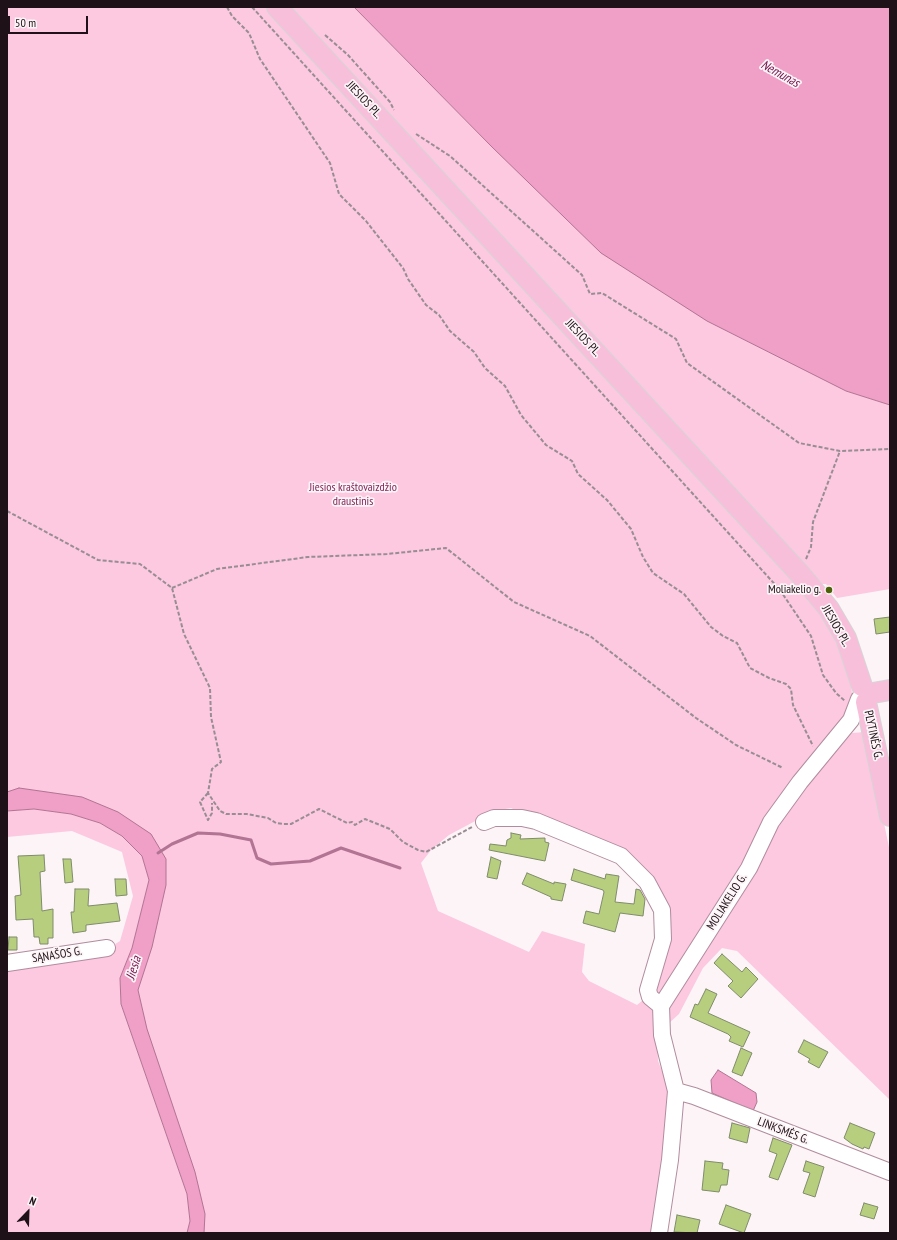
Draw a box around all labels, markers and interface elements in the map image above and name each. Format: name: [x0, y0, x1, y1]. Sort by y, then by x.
scale bar: [10, 8, 90, 34]
text: 50 m: [15, 15, 36, 30]
water label: Nemunas: [758, 57, 802, 91]
street label: JIESIOS PL.: [343, 78, 385, 122]
street label: JIESIOS PL.: [562, 316, 604, 360]
park label: Jiesios kraštovaizdžio draustinis: [309, 481, 397, 509]
place label: Moliakelio g.: [768, 583, 821, 597]
marker: Moliakelio g.: [824, 585, 834, 595]
street label: JIESIOS PL.: [818, 603, 854, 649]
street label: PLYTINĖS G.: [861, 709, 885, 761]
street label: MOLIAKELIO G.: [704, 871, 750, 933]
street label: SĄNAŠOS G.: [31, 944, 83, 966]
water label: Jiesia: [123, 954, 145, 982]
street label: LINKSMĖS G.: [755, 1115, 811, 1147]
north arrow: [8, 1192, 48, 1232]
text: N: [27, 1193, 38, 1209]

